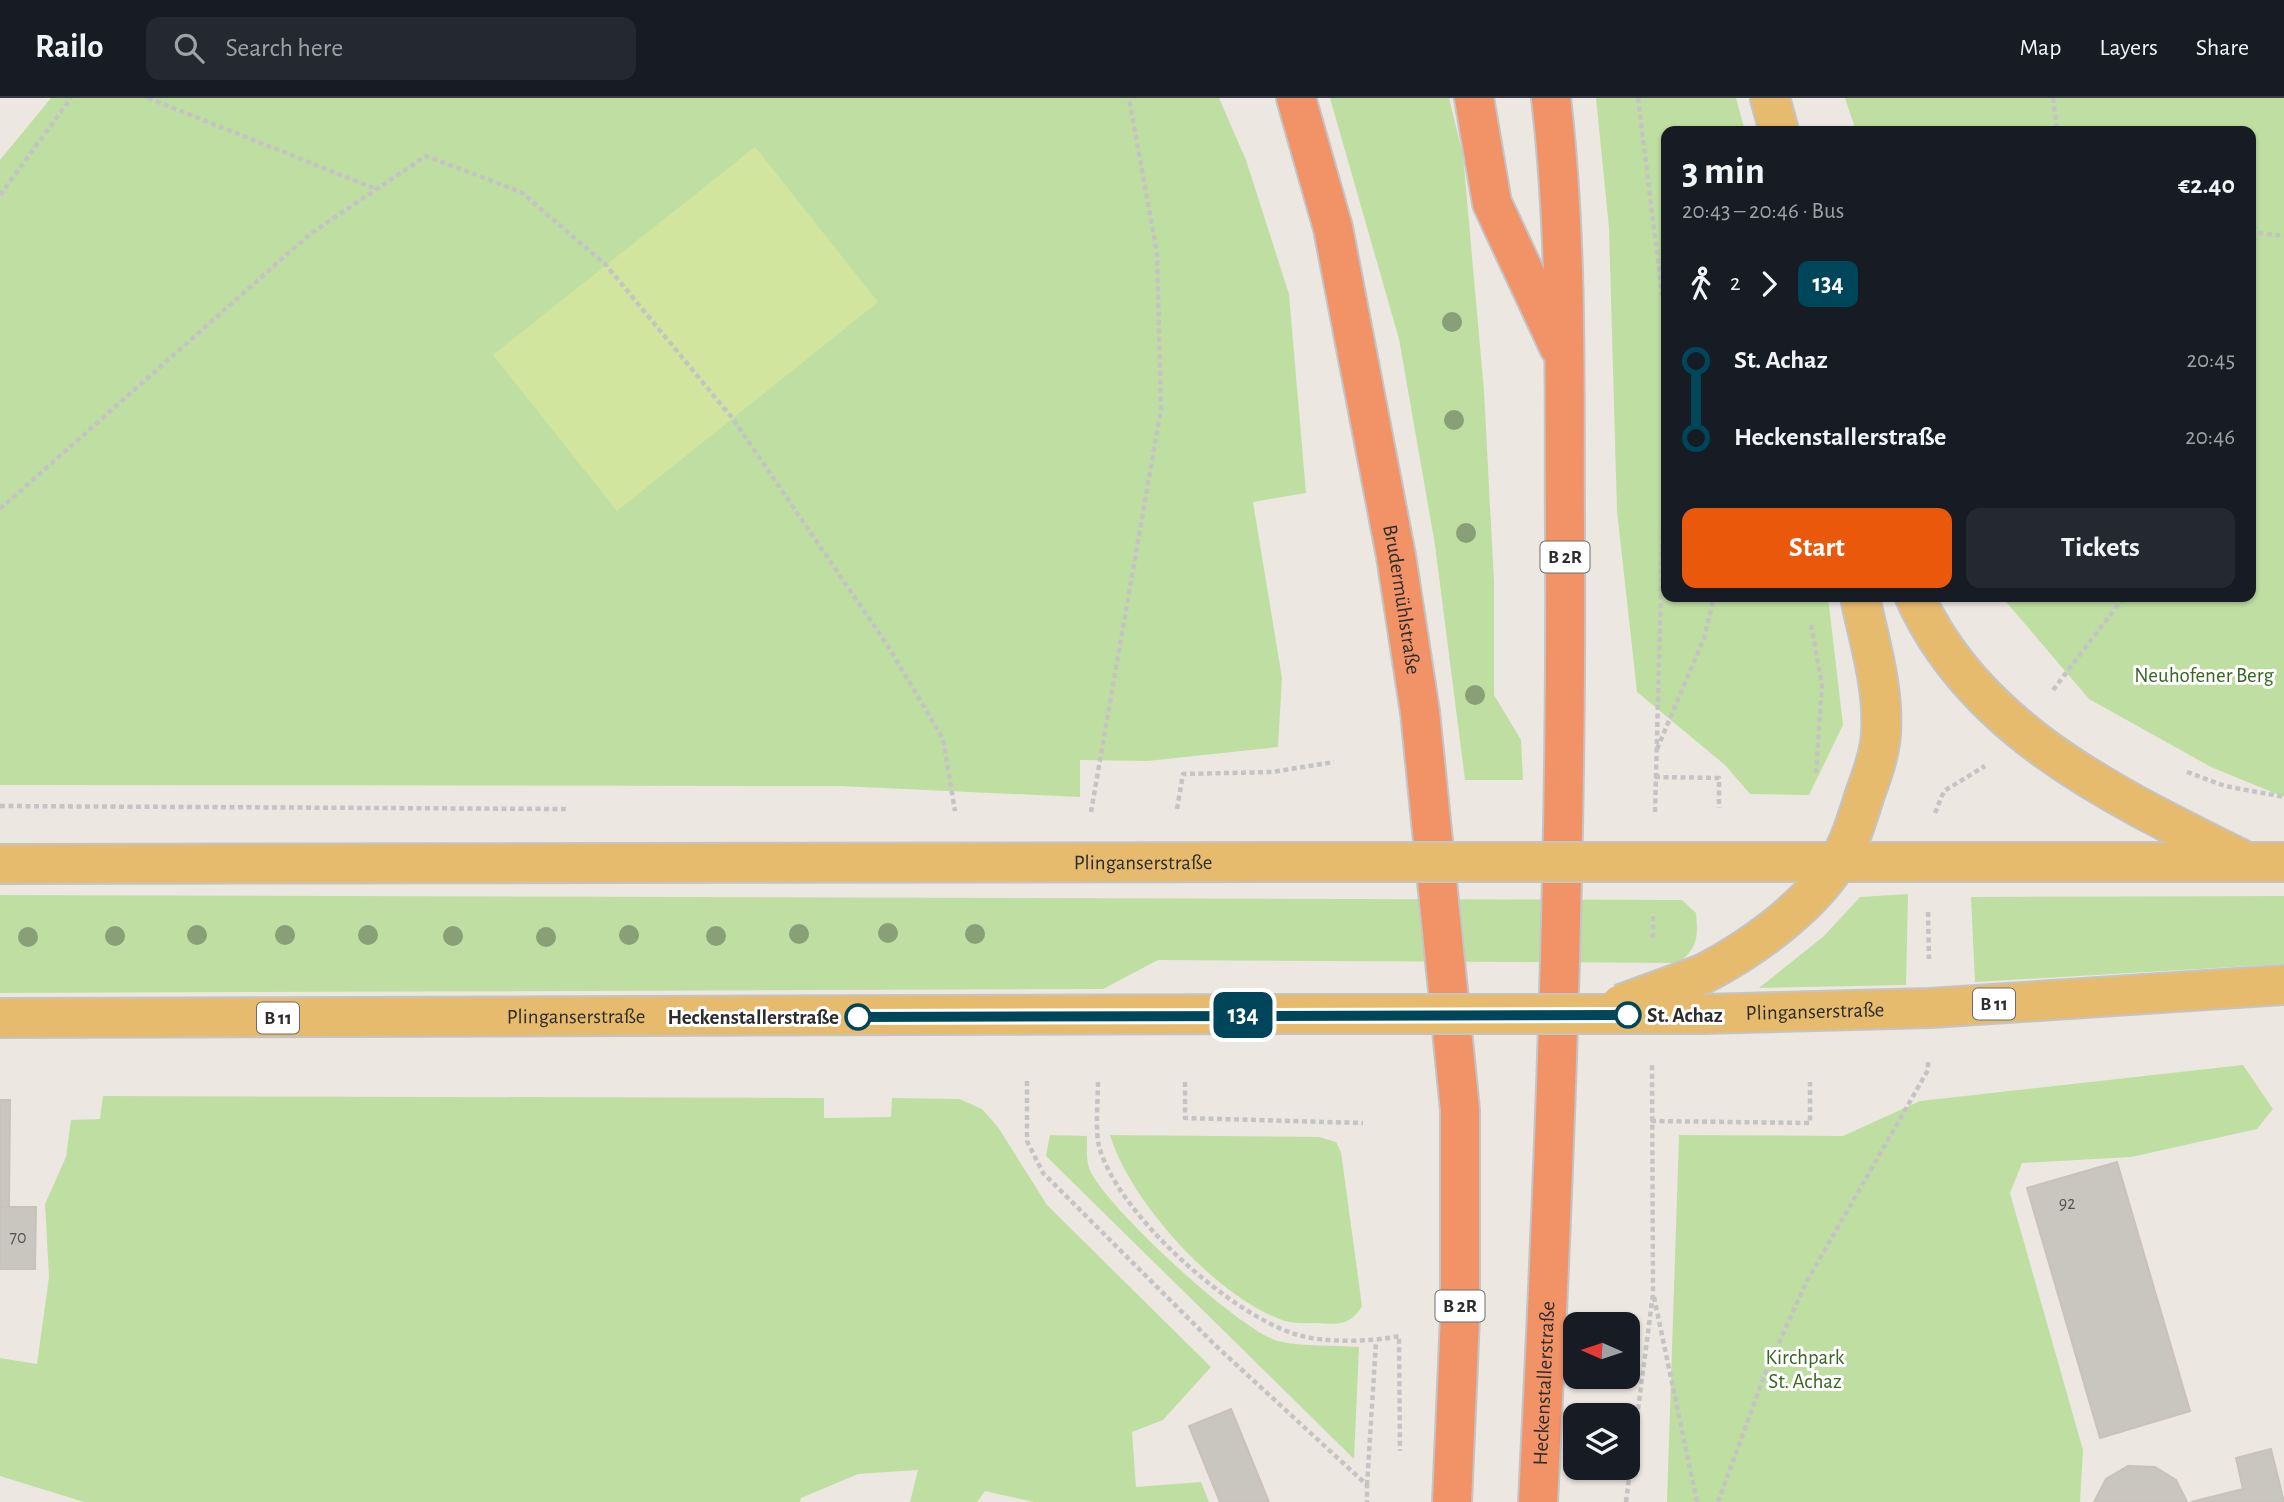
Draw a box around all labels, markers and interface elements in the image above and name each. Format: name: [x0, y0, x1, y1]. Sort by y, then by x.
search box: [146, 17, 636, 80]
icon: search: [170, 29, 208, 67]
text: Railo: [35, 31, 104, 64]
text: Search here: [226, 35, 343, 61]
text: Map: [2019, 36, 2061, 60]
text: Layers: [2099, 36, 2158, 60]
text: Share: [2196, 36, 2249, 60]
text: 3 min: [1682, 153, 1765, 191]
text: €2.40: [2178, 172, 2235, 198]
text: 20:43 – 20:46 · Bus: [1682, 200, 1844, 223]
icon: walk: [1682, 265, 1720, 303]
icon: forward: [1750, 265, 1788, 303]
text: 2: [1730, 272, 1740, 295]
text: 134: [1812, 272, 1844, 296]
text: St. Achaz: [1734, 347, 1828, 373]
text: 20:45: [2186, 349, 2235, 372]
text: Heckenstallerstraße: [1734, 424, 1946, 450]
text: 20:46: [2185, 426, 2235, 449]
button: Start: [1682, 508, 1952, 588]
button: Tickets: [1966, 508, 2235, 588]
street label: Brudermühlstraße: [1380, 523, 1425, 676]
road number: B 2R: [1540, 542, 1590, 572]
park label: Neuhofener Berg: [2134, 665, 2274, 686]
street label: Plinganserstraße: [1074, 852, 1212, 873]
road number: B 11: [1973, 988, 2015, 1020]
line badge: 134: [1203, 992, 1283, 1038]
street label: Plinganserstraße: [1745, 999, 1885, 1023]
road number: B 11: [257, 1002, 299, 1034]
marker: St. Achaz: [1615, 1002, 1641, 1028]
text: 134: [1227, 1003, 1259, 1027]
marker: Heckenstallerstraße: [845, 1004, 871, 1030]
street label: Plinganserstraße: [507, 1005, 645, 1027]
place label: St. Achaz: [1647, 1005, 1723, 1026]
place label: Heckenstallerstraße: [667, 1007, 839, 1028]
house number: 92: [2059, 1195, 2075, 1213]
house number: 70: [9, 1229, 27, 1247]
road number: B 2R: [1436, 1290, 1484, 1322]
street label: Heckenstallerstraße: [1529, 1300, 1558, 1466]
north arrow: [1563, 1312, 1640, 1390]
map controls: [1563, 1312, 1640, 1480]
park label: Kirchpark St. Achaz: [1766, 1347, 1845, 1392]
button: layers: [1563, 1403, 1640, 1480]

